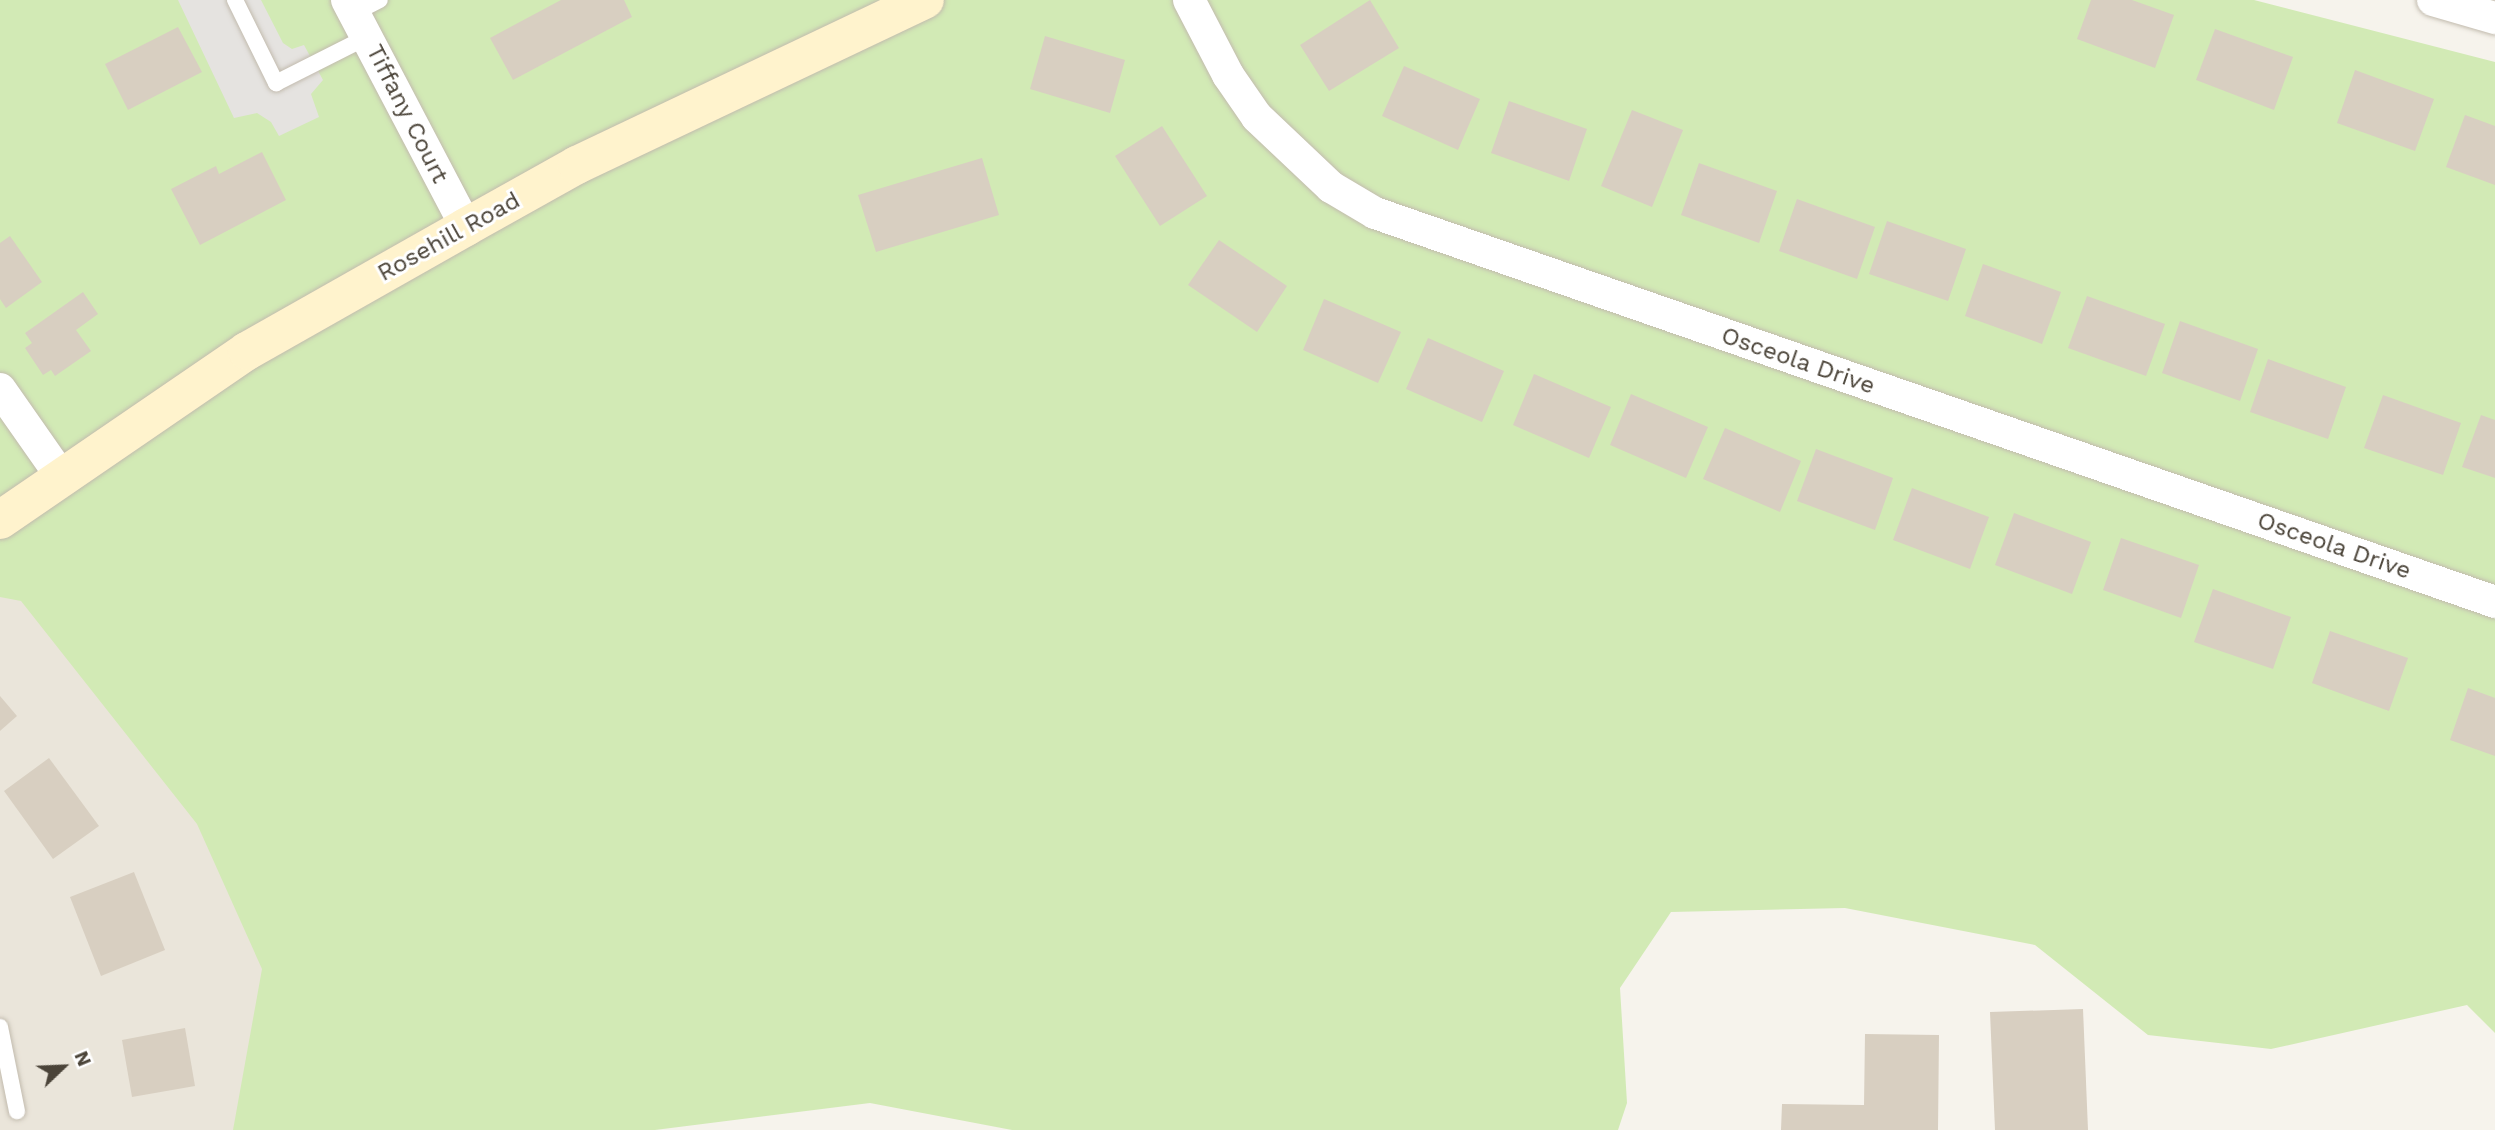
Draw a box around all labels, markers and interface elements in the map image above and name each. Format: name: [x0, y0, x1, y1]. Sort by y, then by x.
street label: Tiffany Court: [360, 40, 454, 188]
street label: Rosehill Road: [372, 186, 526, 288]
street label: Osceola Drive: [1717, 321, 1879, 401]
street label: Osceola Drive: [2253, 506, 2415, 586]
north arrow: [28, 1032, 98, 1102]
text: N: [69, 1048, 96, 1070]

